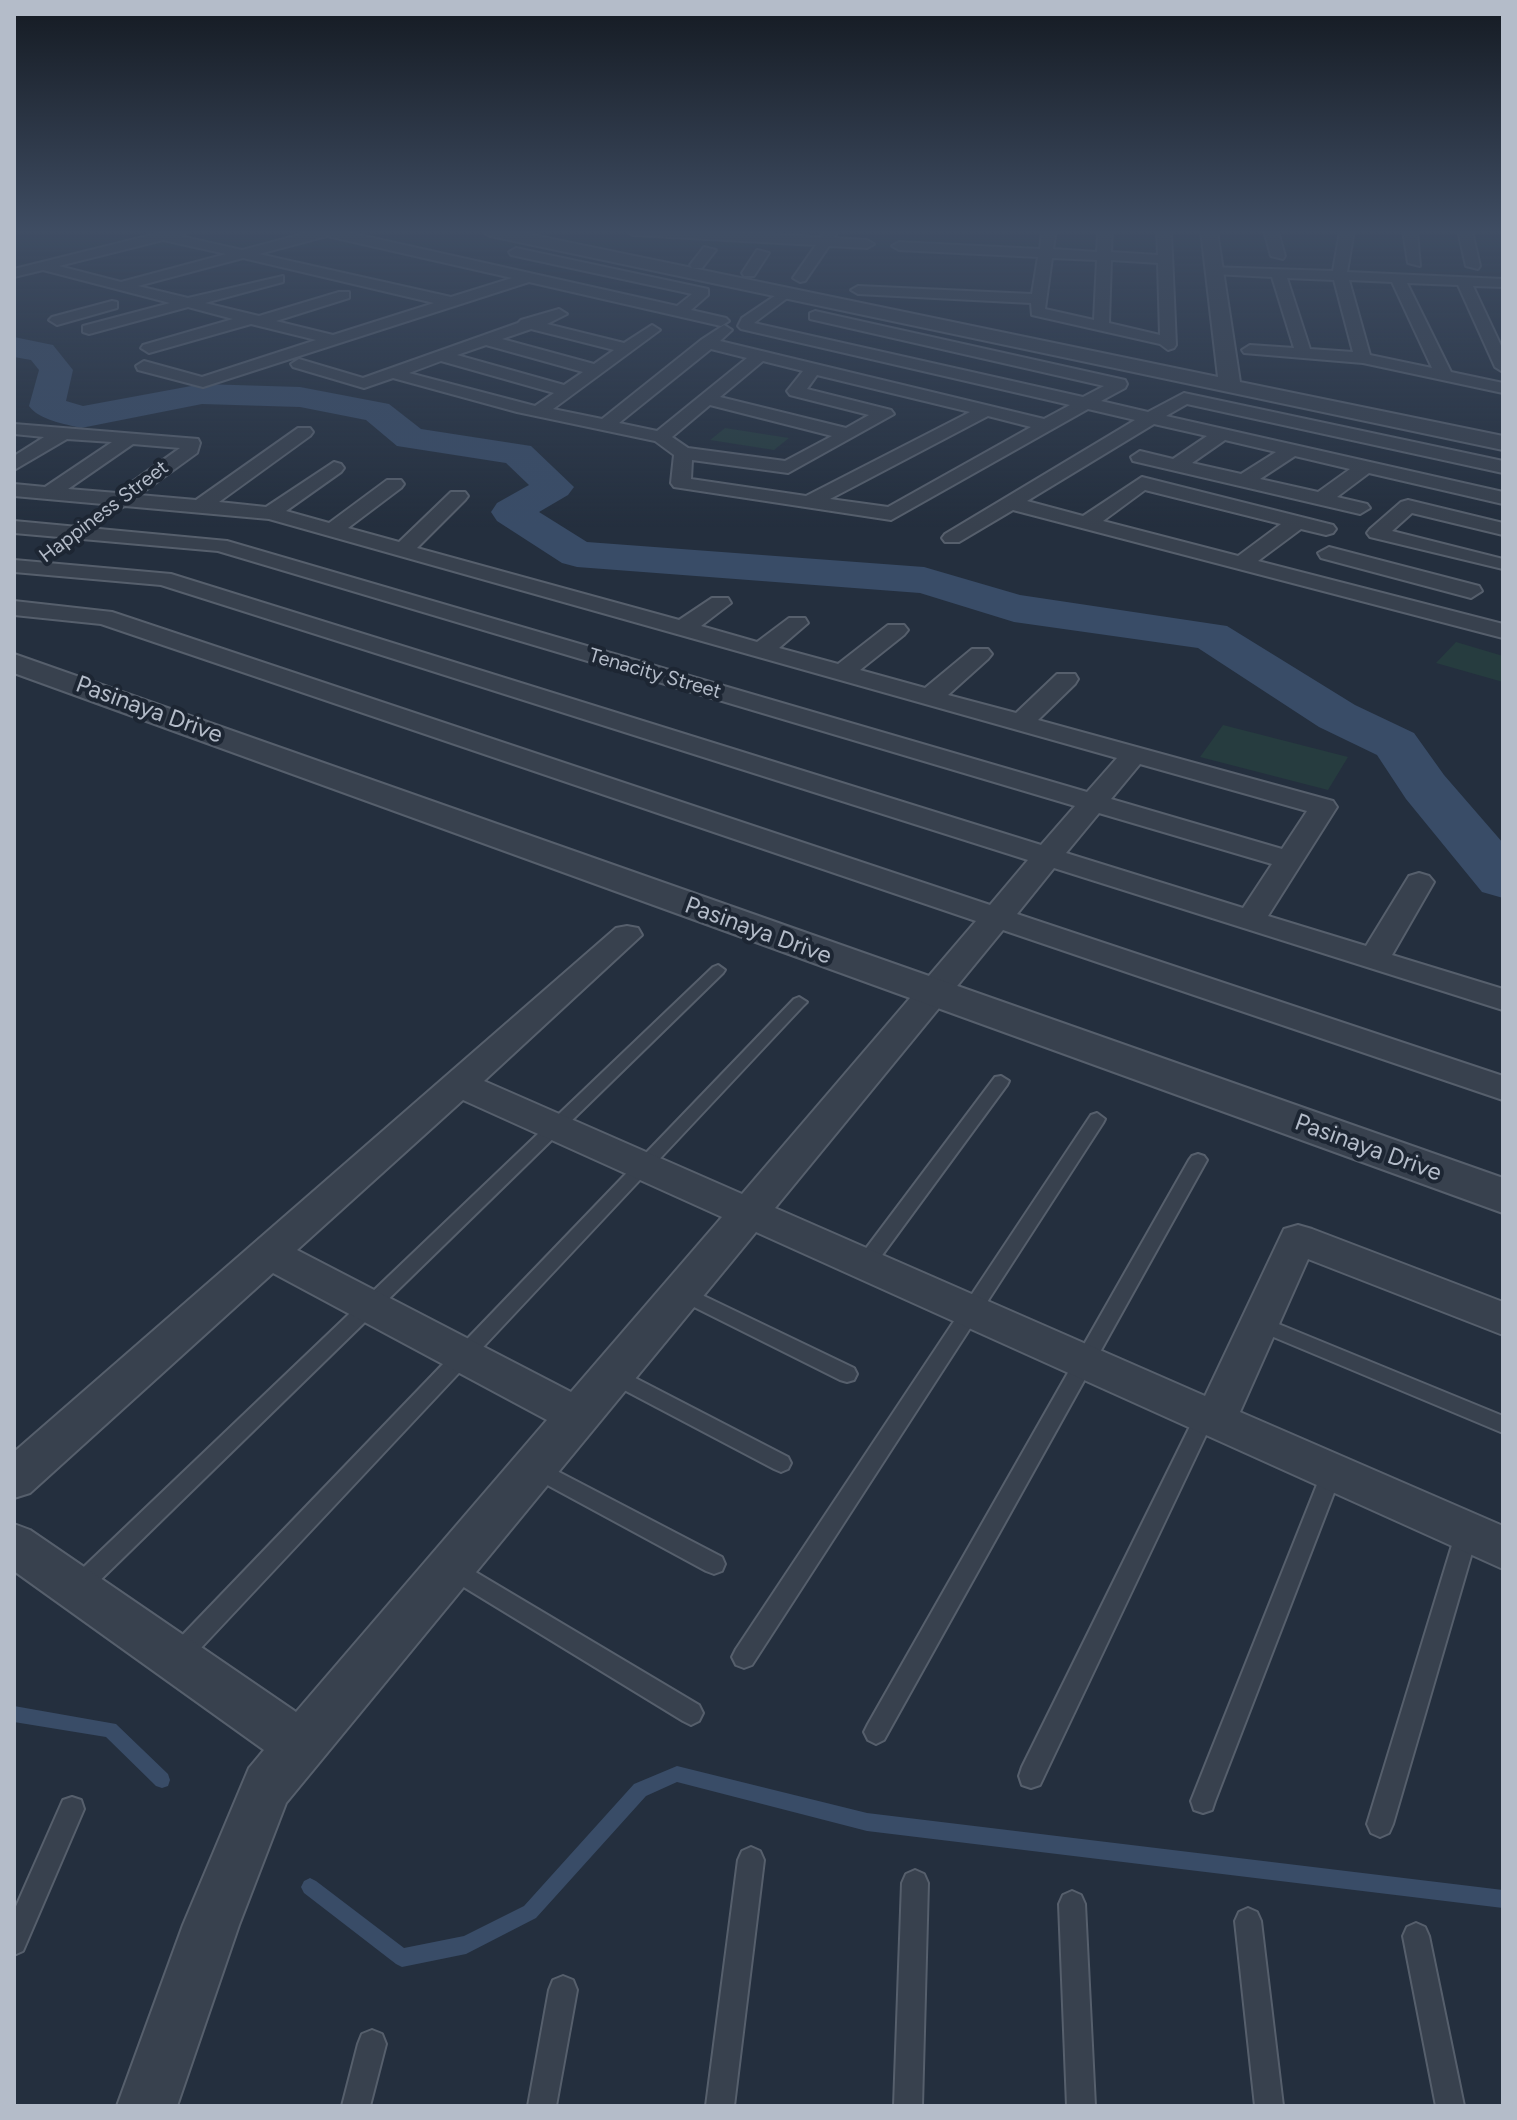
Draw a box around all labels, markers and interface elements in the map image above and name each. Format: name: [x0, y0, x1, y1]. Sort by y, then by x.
street label: Happiness Street: [35, 456, 173, 568]
street label: Tenacity Street: [586, 644, 724, 704]
street label: Pasinaya Drive: [72, 670, 226, 750]
street label: Pasinaya Drive: [681, 891, 835, 971]
street label: Pasinaya Drive: [1291, 1108, 1445, 1188]

